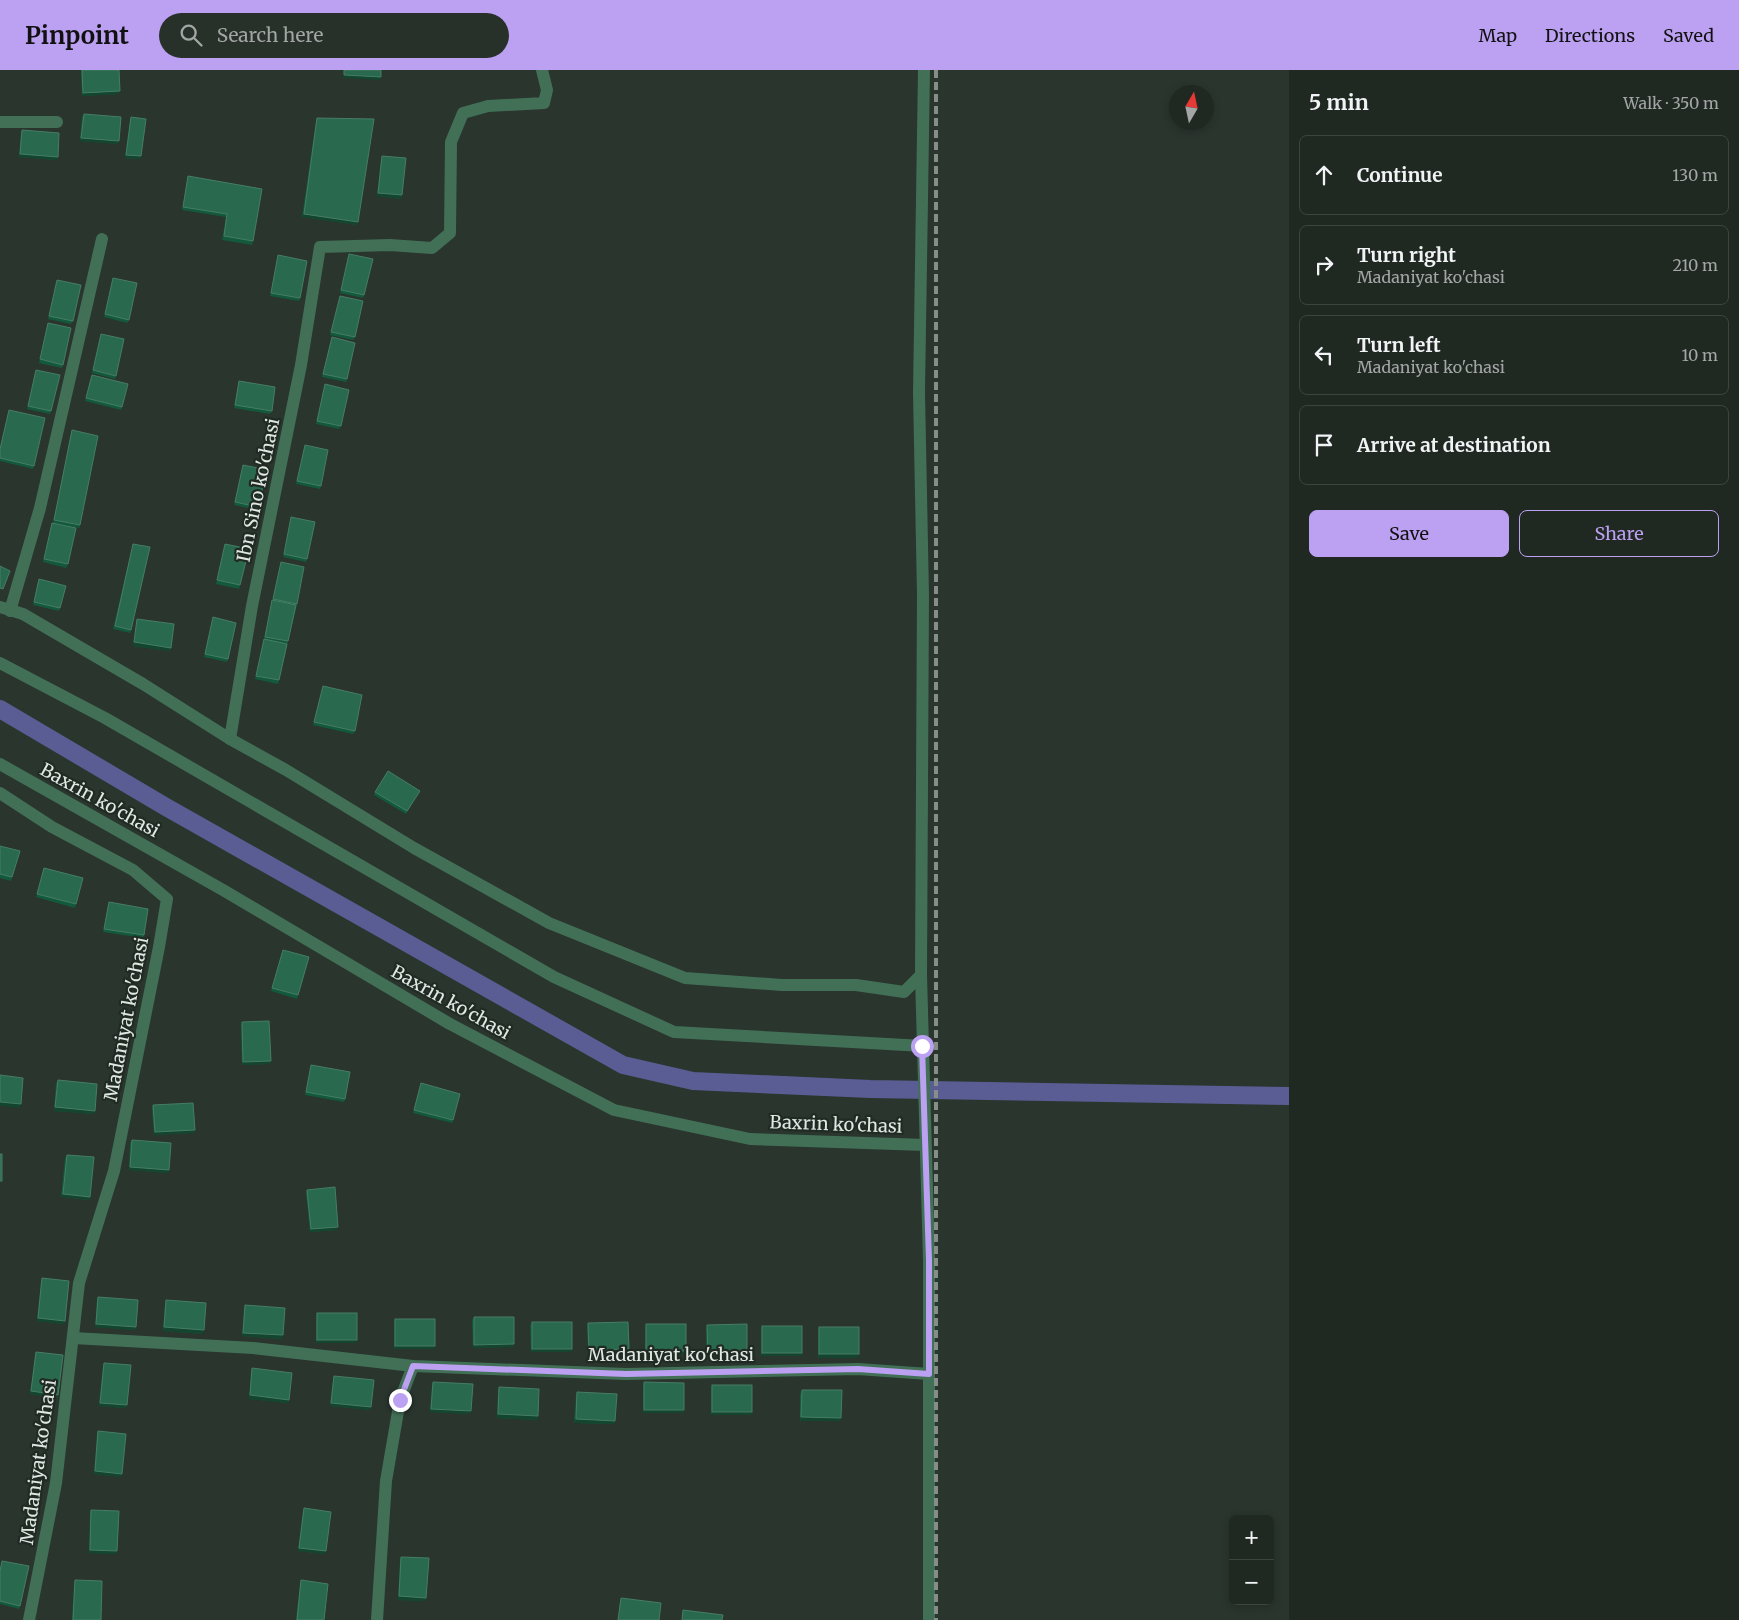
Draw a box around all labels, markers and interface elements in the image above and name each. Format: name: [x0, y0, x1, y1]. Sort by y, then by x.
search box: [159, 13, 509, 58]
text: Pinpoint: [25, 20, 129, 51]
icon: search: [177, 21, 205, 49]
text: Search here: [217, 23, 323, 47]
text: Map: [1479, 24, 1517, 47]
text: Directions: [1545, 24, 1635, 47]
text: Saved: [1663, 24, 1714, 47]
north arrow: [1169, 85, 1214, 130]
text: 5 min: [1309, 89, 1369, 116]
text: Walk · 350 m: [1623, 93, 1719, 113]
icon: ahead: [1310, 161, 1338, 189]
text: Continue: [1357, 163, 1443, 187]
text: 130 m: [1672, 165, 1718, 185]
text: Turn right: [1357, 243, 1456, 267]
icon: right: [1310, 251, 1338, 279]
text: 210 m: [1673, 255, 1718, 275]
text: Madaniyat ko'chasi: [1357, 267, 1505, 287]
text: Turn left: [1357, 333, 1441, 357]
icon: left: [1310, 341, 1338, 369]
text: 10 m: [1681, 345, 1718, 365]
text: Madaniyat ko'chasi: [1357, 357, 1505, 377]
street label: Ibn Sino ko'chasi: [232, 416, 284, 564]
icon: arrive: [1310, 431, 1338, 459]
text: Arrive at destination: [1357, 433, 1551, 457]
button: Save: [1309, 510, 1509, 557]
button: Share: [1519, 510, 1719, 557]
street label: Baxrin ko'chasi: [36, 758, 164, 842]
street label: Madaniyat ko'chasi: [99, 935, 153, 1103]
street label: Baxrin ko'chasi: [387, 960, 515, 1044]
route start: [911, 1035, 934, 1058]
street label: Baxrin ko'chasi: [769, 1110, 903, 1138]
street label: Madaniyat ko'chasi: [588, 1343, 754, 1366]
street label: Madaniyat ko'chasi: [15, 1378, 61, 1546]
route end: [389, 1389, 412, 1412]
map controls: [1229, 1515, 1274, 1605]
button: +: [1229, 1515, 1274, 1560]
button: −: [1229, 1560, 1274, 1605]

